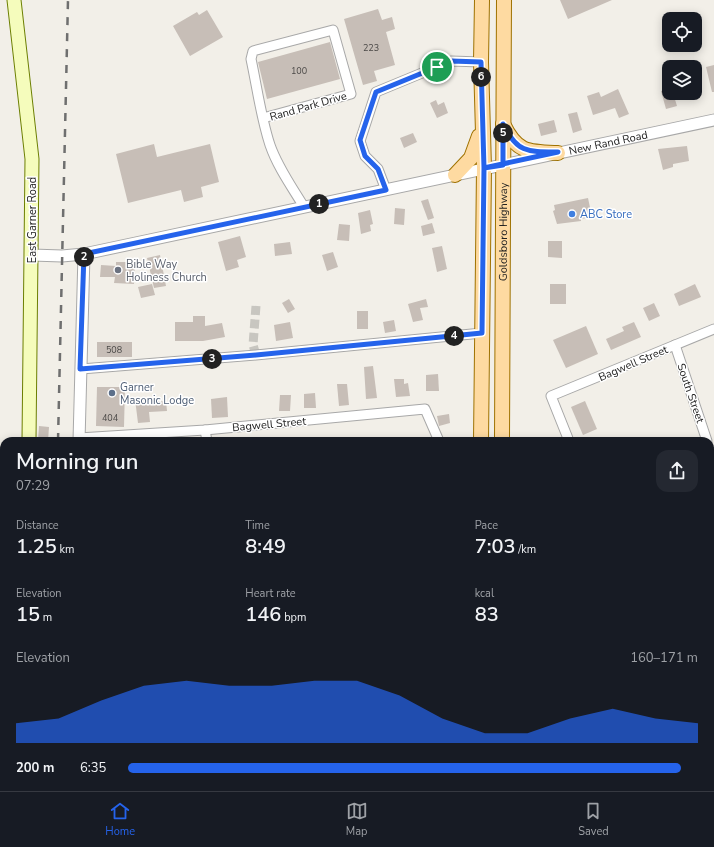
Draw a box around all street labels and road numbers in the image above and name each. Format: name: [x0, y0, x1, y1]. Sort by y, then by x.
street label: Rand Park Drive: [268, 88, 349, 125]
street label: New Rand Road: [567, 127, 649, 159]
street label: East Garner Road: [25, 177, 40, 263]
street label: Goldsboro Highway: [496, 182, 511, 281]
street label: Bagwell Street: [596, 342, 670, 385]
street label: South Street: [673, 361, 708, 425]
street label: Bagwell Street: [231, 414, 307, 435]

